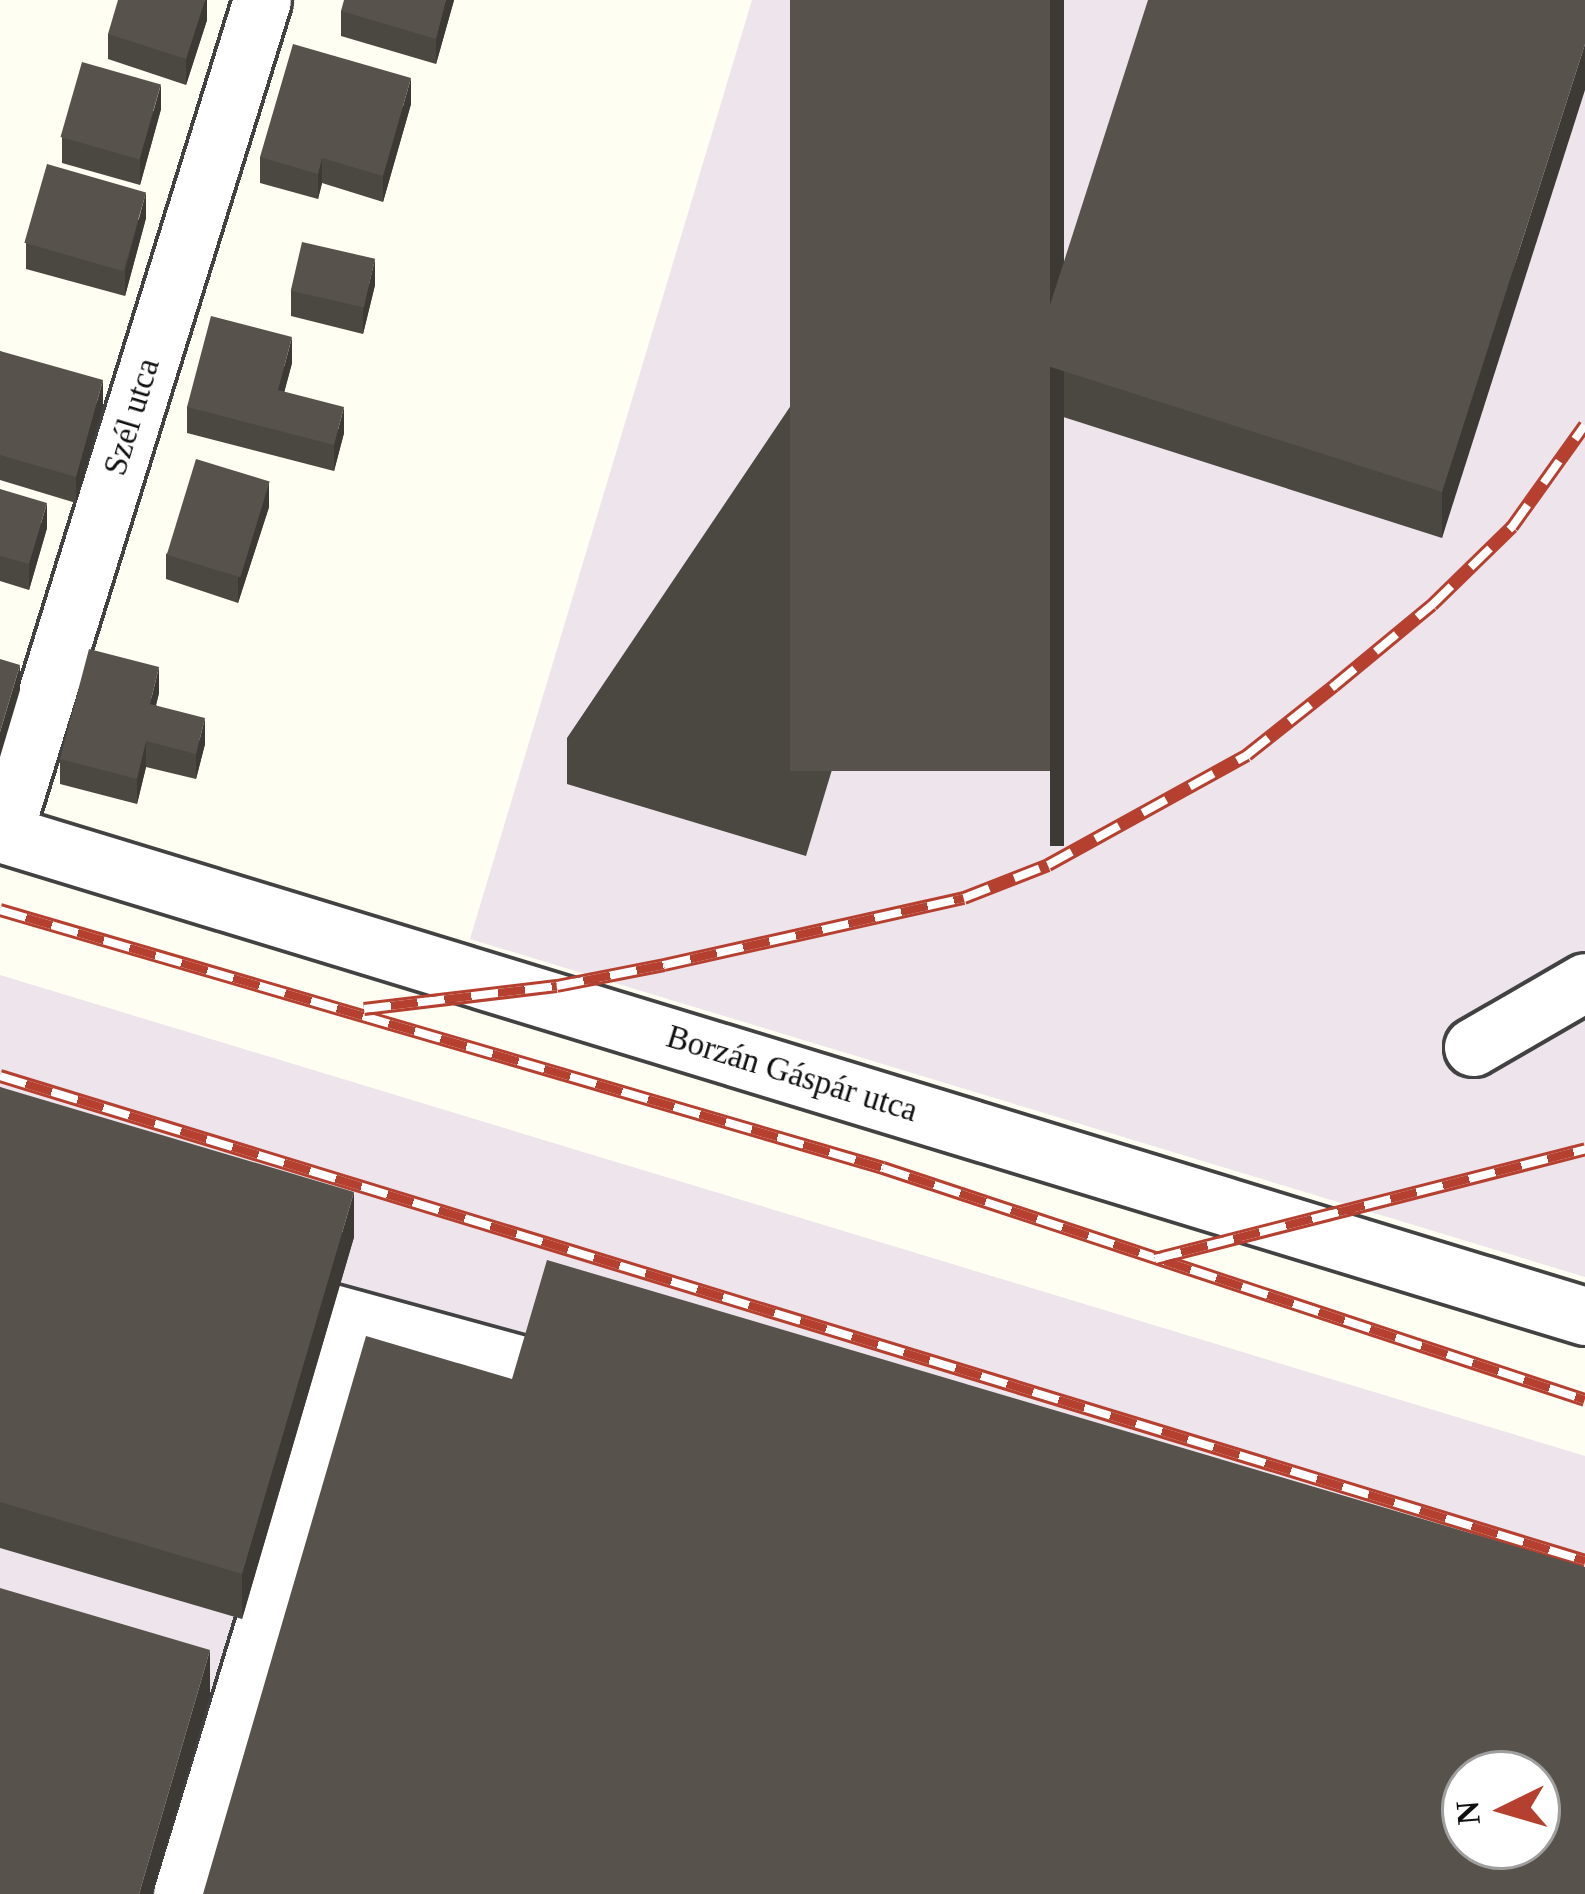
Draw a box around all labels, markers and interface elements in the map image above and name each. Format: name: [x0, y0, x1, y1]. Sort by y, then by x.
street label: Szél utca: [96, 354, 168, 480]
street label: Borzán Gáspár utca: [662, 1017, 922, 1131]
north arrow: [1441, 1750, 1561, 1870]
text: N: [1449, 1799, 1487, 1826]

